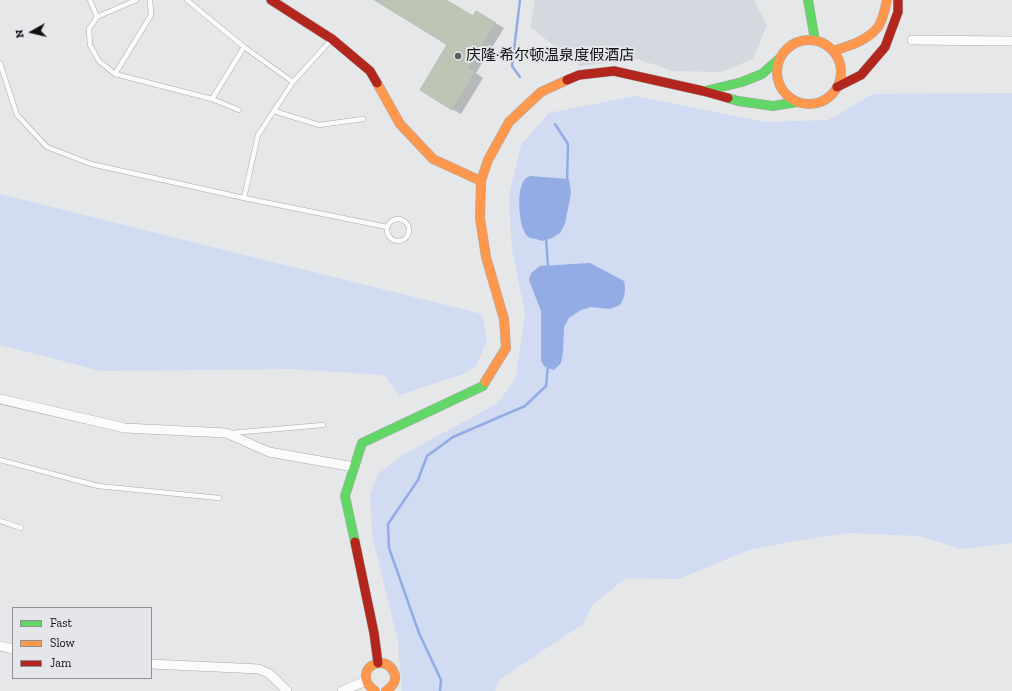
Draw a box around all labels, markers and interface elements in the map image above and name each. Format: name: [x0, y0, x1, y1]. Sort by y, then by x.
north arrow: [12, 12, 52, 52]
text: N: [13, 29, 27, 39]
place label: 庆隆·希尔顿温泉度假酒店: [466, 47, 634, 65]
marker: 庆隆·希尔顿温泉度假酒店: [453, 51, 463, 61]
legend: [12, 607, 152, 679]
text: Fast: [50, 616, 72, 630]
text: Slow: [50, 636, 75, 650]
text: Jam: [50, 656, 71, 670]

